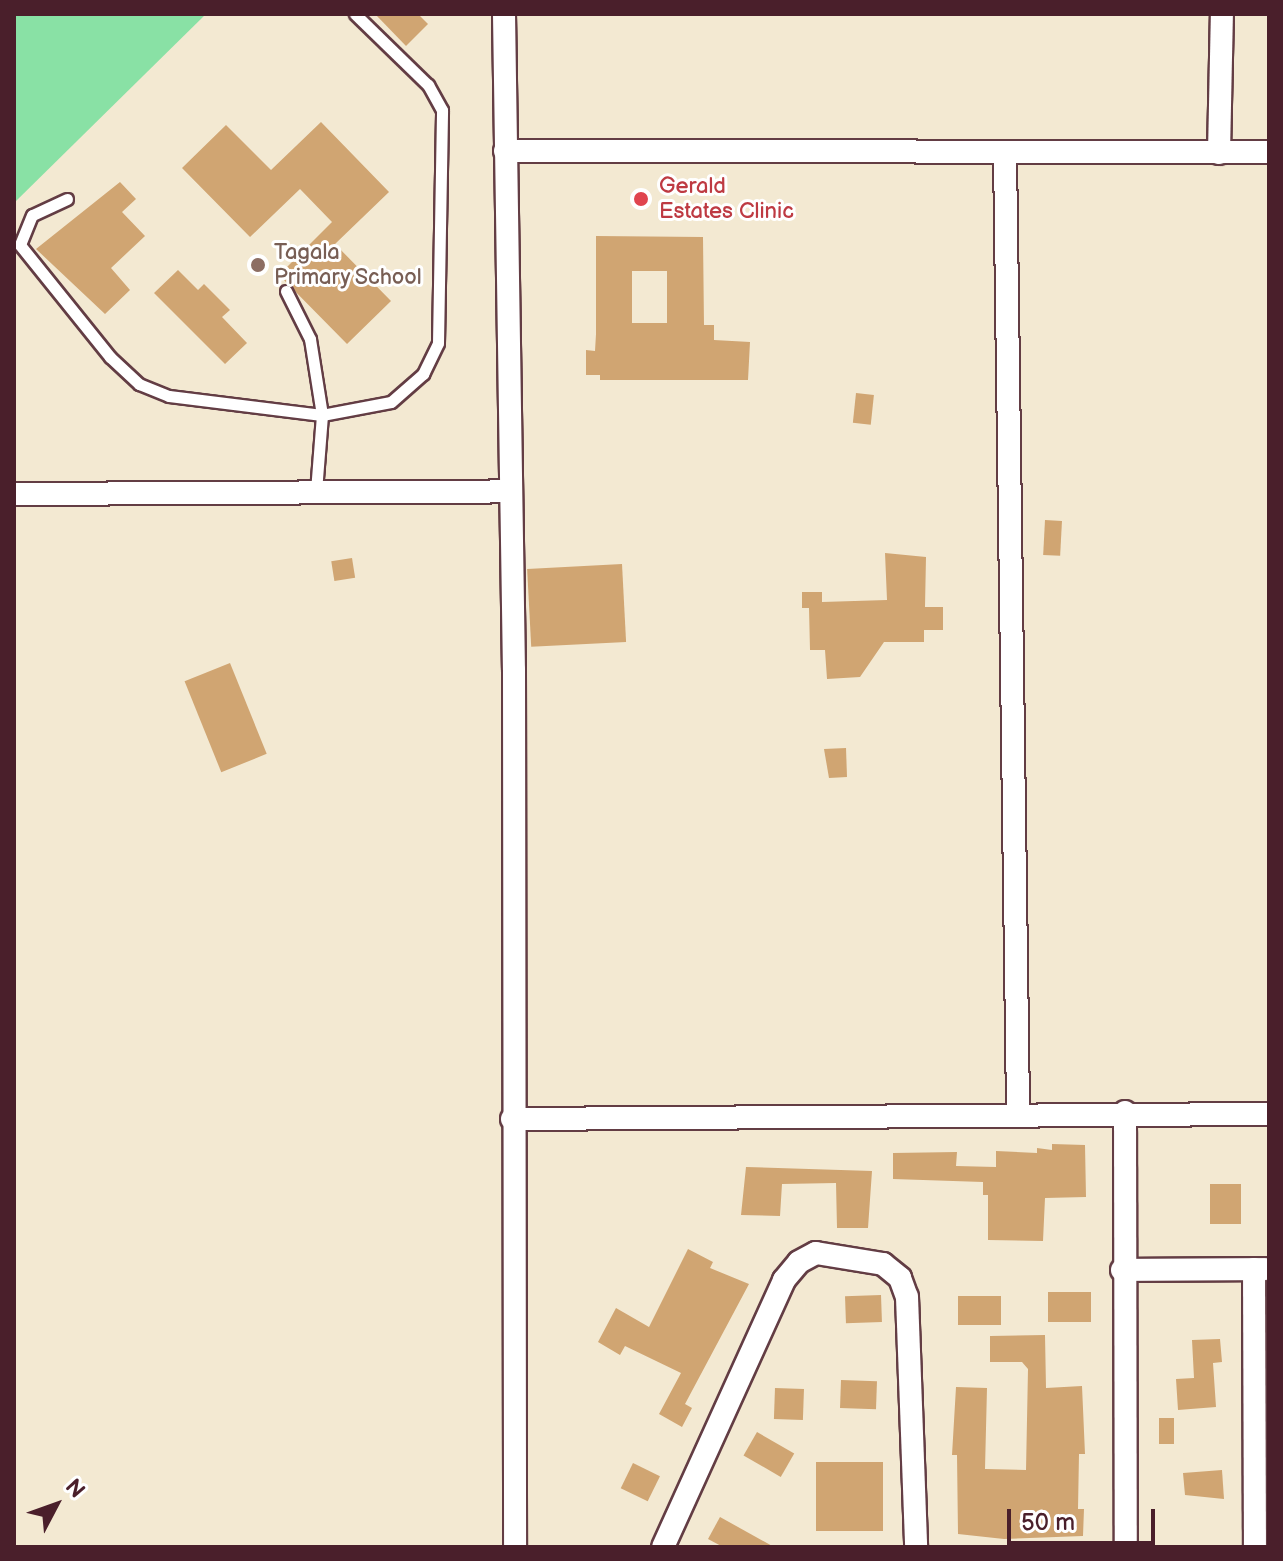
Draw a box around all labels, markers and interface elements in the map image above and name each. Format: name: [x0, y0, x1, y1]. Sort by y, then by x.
place label: Gerald Estates Clinic: [659, 173, 794, 224]
marker: Gerald Estates Clinic: [630, 188, 652, 210]
place label: Tagala Primary School: [274, 239, 424, 290]
marker: Tagala Primary School: [249, 256, 267, 274]
north arrow: [16, 1465, 96, 1545]
text: N: [59, 1474, 90, 1504]
scale bar: [1011, 1493, 1159, 1543]
text: 50 m: [1021, 1508, 1075, 1537]

